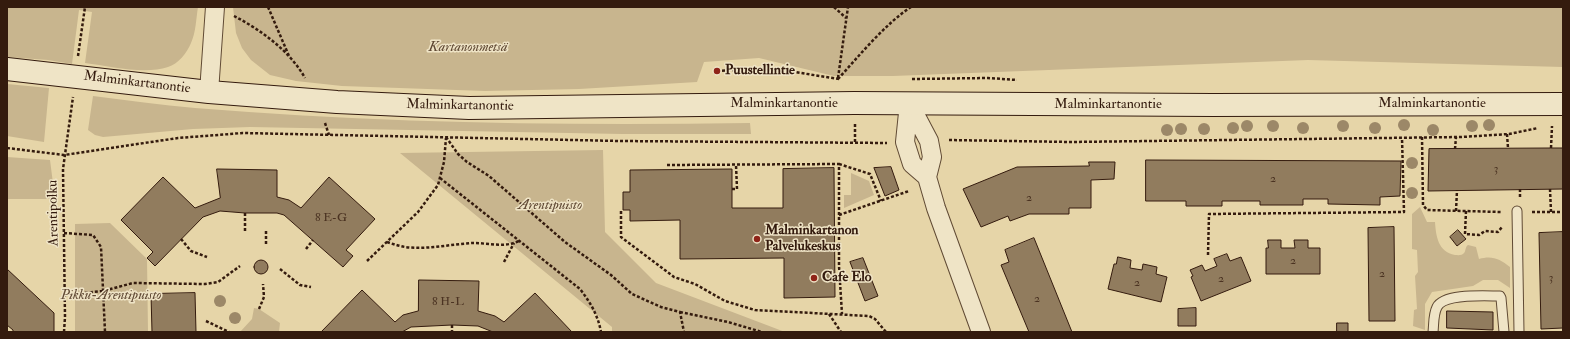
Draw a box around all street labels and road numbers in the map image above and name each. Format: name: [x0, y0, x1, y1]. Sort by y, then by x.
street label: Malminkartanontie: [83, 68, 191, 98]
street label: Malminkartanontie: [730, 96, 838, 112]
street label: Malminkartanontie: [1378, 96, 1486, 112]
street label: Malminkartanontie: [406, 97, 514, 115]
street label: Malminkartanontie: [1054, 97, 1162, 113]
street label: Arentipolku: [45, 180, 63, 246]

